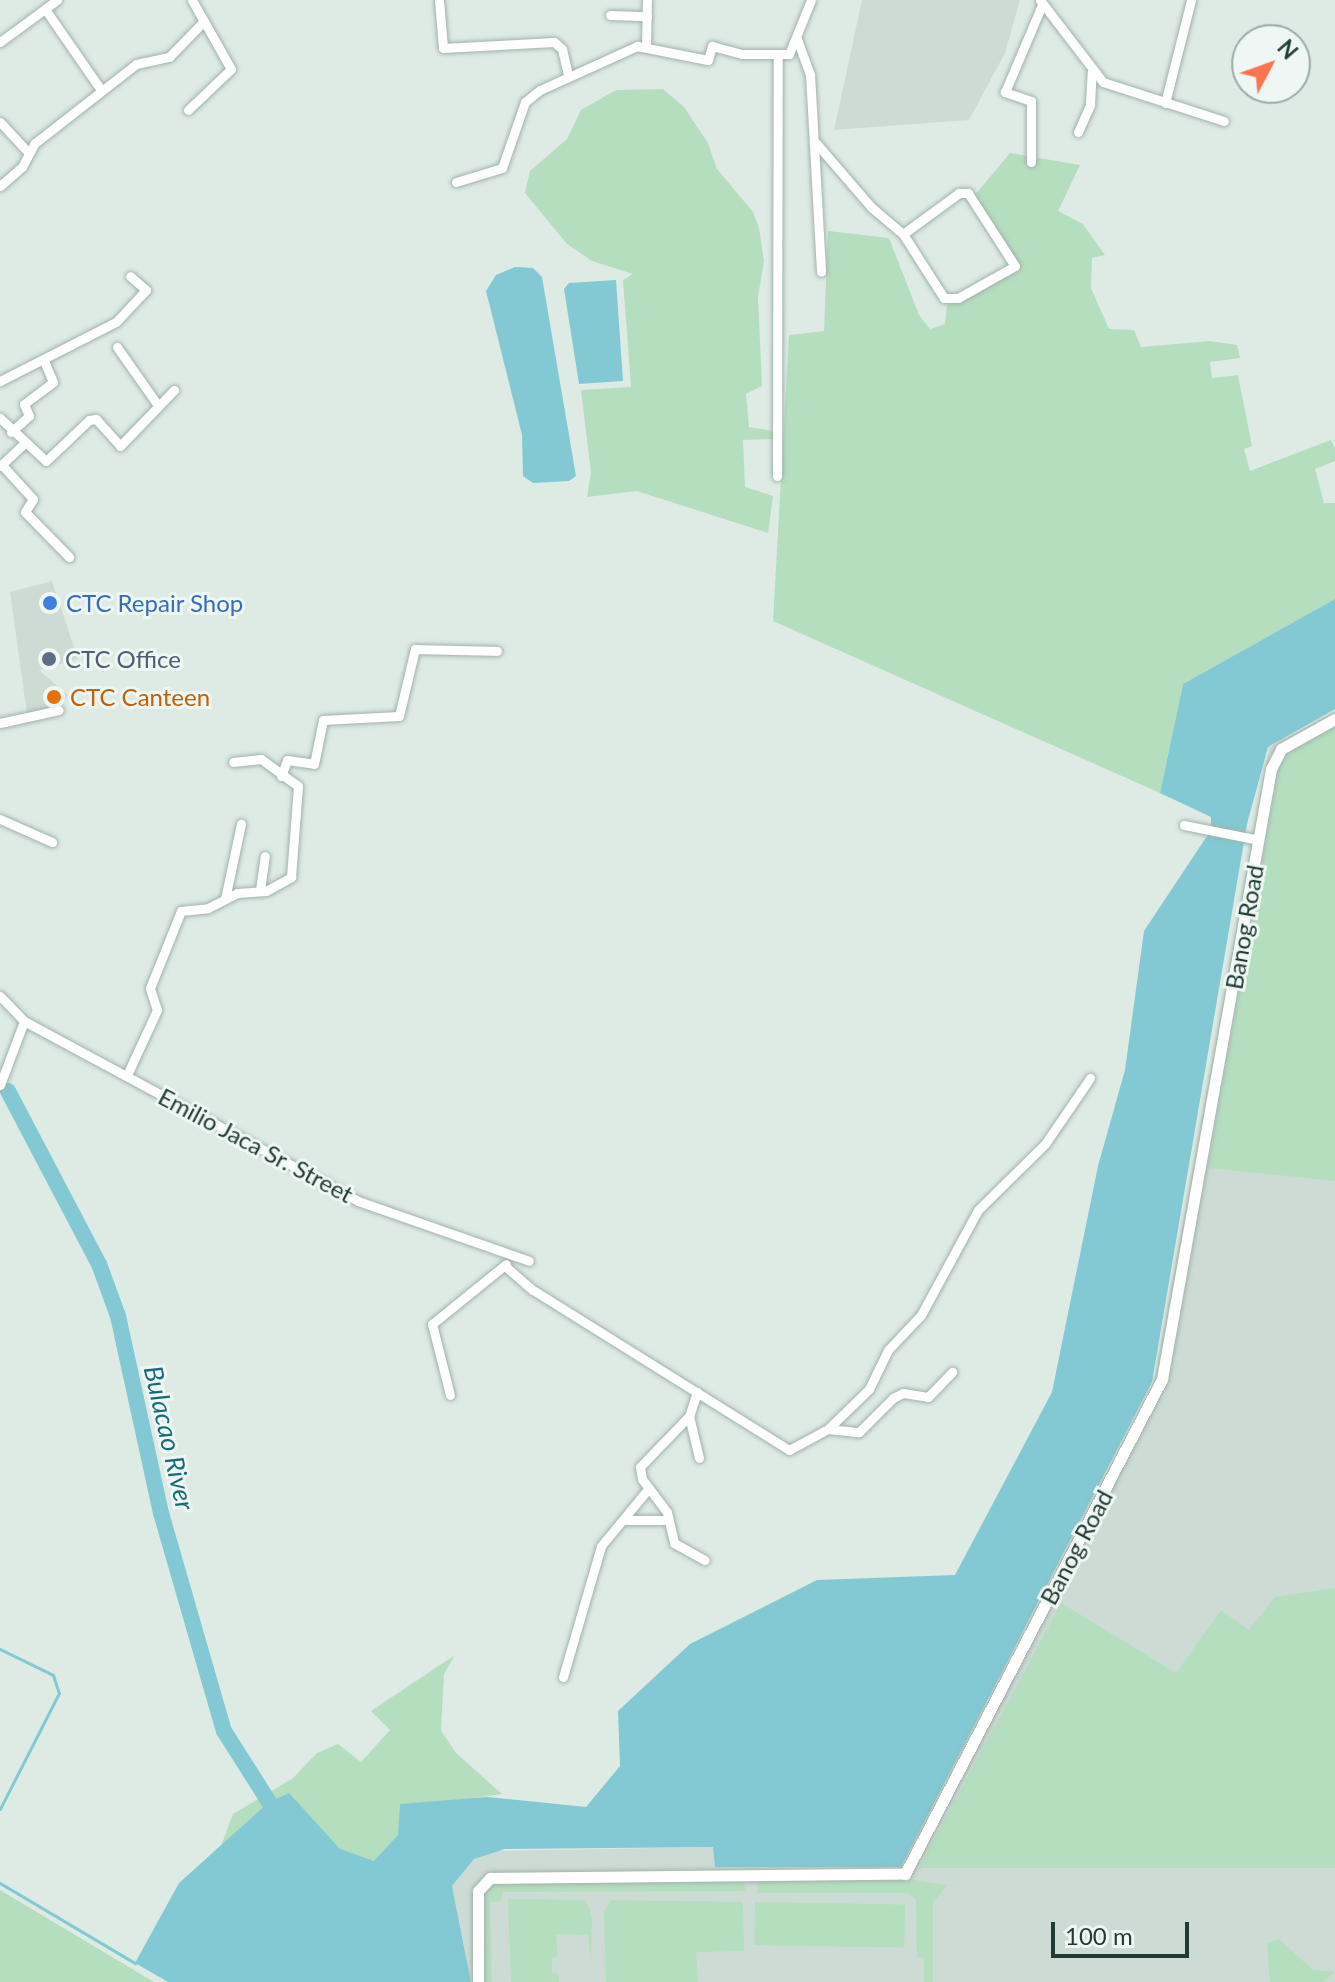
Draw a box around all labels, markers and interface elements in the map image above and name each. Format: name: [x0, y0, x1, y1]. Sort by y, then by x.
north arrow: [1231, 24, 1311, 104]
text: N: [1272, 34, 1304, 64]
place label: CTC Repair Shop: [66, 589, 244, 617]
marker: CTC Repair Shop: [41, 594, 59, 612]
place label: CTC Office: [65, 645, 181, 673]
marker: CTC Office: [40, 650, 58, 668]
place label: CTC Canteen: [70, 683, 210, 711]
marker: CTC Canteen: [45, 688, 63, 706]
street label: Banog Road: [1219, 862, 1269, 992]
street label: Emilio Jaca Sr. Street: [153, 1081, 359, 1209]
water label: Bulacao River: [137, 1363, 201, 1513]
street label: Banog Road: [1034, 1485, 1118, 1609]
scale bar: [1055, 1906, 1193, 1956]
text: 100 m: [1065, 1921, 1133, 1950]

